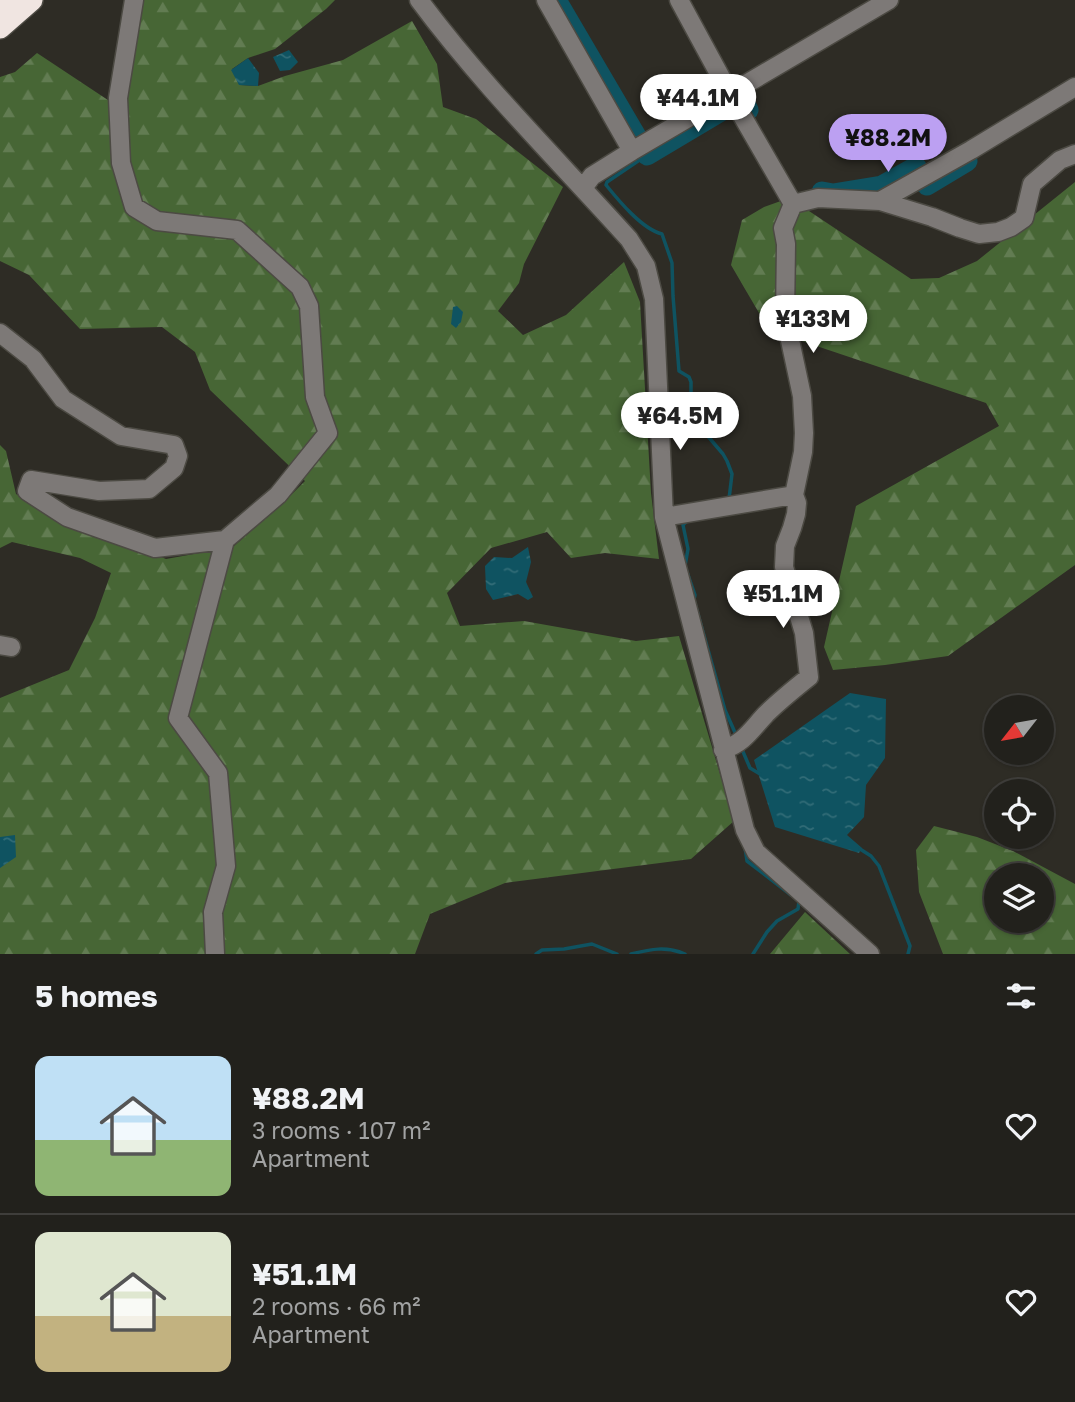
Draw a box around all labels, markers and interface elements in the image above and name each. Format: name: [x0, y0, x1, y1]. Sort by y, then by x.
pin: ¥44.1M: [641, 74, 755, 134]
text: ¥44.1M: [656, 83, 740, 111]
pin: ¥88.2M: [831, 114, 945, 174]
text: ¥88.2M: [845, 123, 931, 151]
pin: ¥133M: [764, 296, 862, 355]
text: ¥133M: [775, 304, 851, 332]
pin: ¥64.5M: [623, 392, 737, 452]
text: ¥64.5M: [637, 401, 723, 429]
pin: ¥51.1M: [726, 570, 840, 630]
text: ¥51.1M: [743, 579, 823, 607]
north arrow: [984, 695, 1054, 765]
map controls: [984, 695, 1054, 933]
button: locate: [984, 779, 1054, 849]
button: layers: [984, 863, 1054, 933]
icon: filters: [1002, 977, 1040, 1015]
text: 5 homes: [35, 978, 158, 1014]
text: ¥88.2M: [252, 1080, 365, 1116]
icon: home: [91, 1084, 175, 1168]
icon: heart: [1002, 1107, 1040, 1145]
text: 3 rooms · 107 m²: [252, 1116, 430, 1144]
text: Apartment: [252, 1144, 370, 1172]
text: ¥51.1M: [252, 1256, 357, 1292]
icon: home: [91, 1260, 175, 1344]
icon: heart: [1002, 1283, 1040, 1321]
text: 2 rooms · 66 m²: [252, 1292, 421, 1320]
text: Apartment: [252, 1320, 370, 1348]

